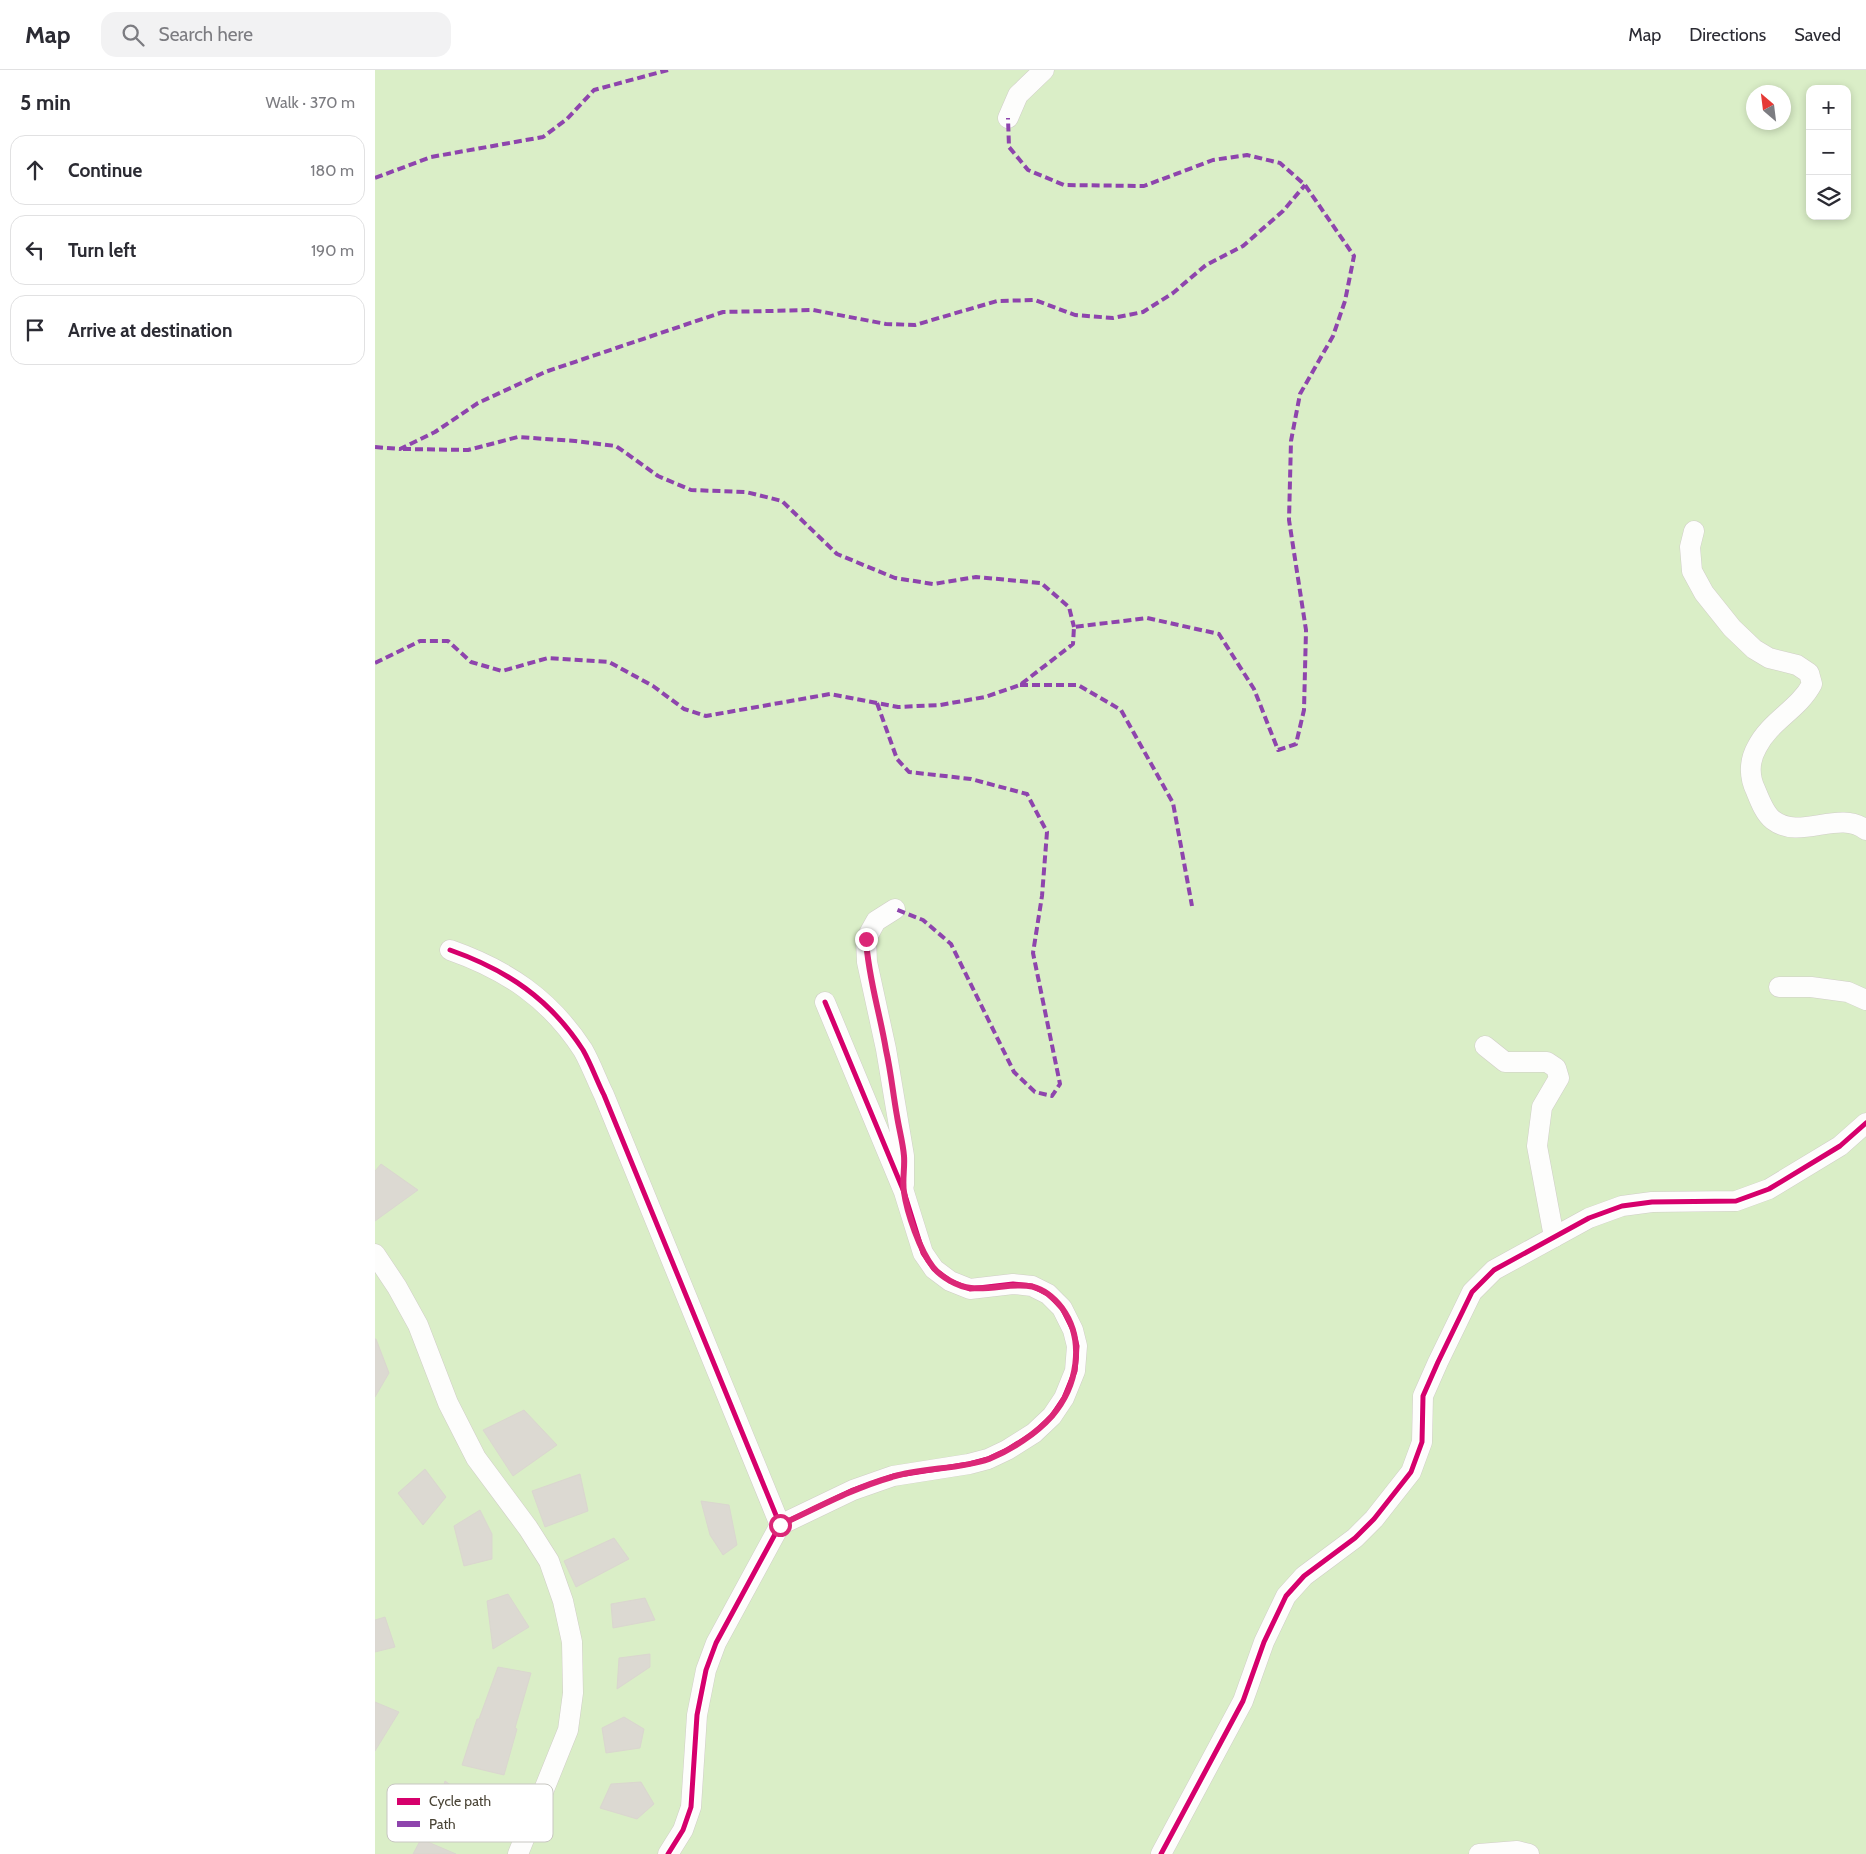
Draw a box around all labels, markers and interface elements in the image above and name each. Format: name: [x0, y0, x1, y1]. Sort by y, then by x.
search box: [101, 12, 451, 57]
text: Map: [25, 20, 71, 49]
icon: search: [119, 21, 147, 49]
text: Search here: [159, 23, 253, 46]
text: Map: [1628, 24, 1661, 46]
text: Directions: [1689, 24, 1766, 46]
text: Saved: [1794, 24, 1841, 46]
north arrow: [1746, 85, 1791, 130]
map controls: [1806, 85, 1851, 220]
button: +: [1806, 85, 1851, 130]
text: 5 min: [20, 90, 71, 115]
text: Walk · 370 m: [266, 93, 355, 112]
button: −: [1806, 130, 1851, 175]
icon: ahead: [21, 156, 49, 184]
text: Continue: [68, 159, 142, 182]
text: 180 m: [310, 161, 354, 180]
button: layers: [1806, 175, 1851, 220]
icon: left: [21, 236, 49, 264]
text: Turn left: [68, 239, 136, 262]
text: 190 m: [311, 241, 354, 260]
icon: arrive: [21, 316, 49, 344]
text: Arrive at destination: [68, 319, 232, 342]
route end: [855, 928, 878, 951]
route start: [769, 1514, 792, 1537]
legend: [387, 1784, 553, 1842]
text: Cycle path: [429, 1792, 491, 1810]
text: Path: [429, 1815, 456, 1833]

